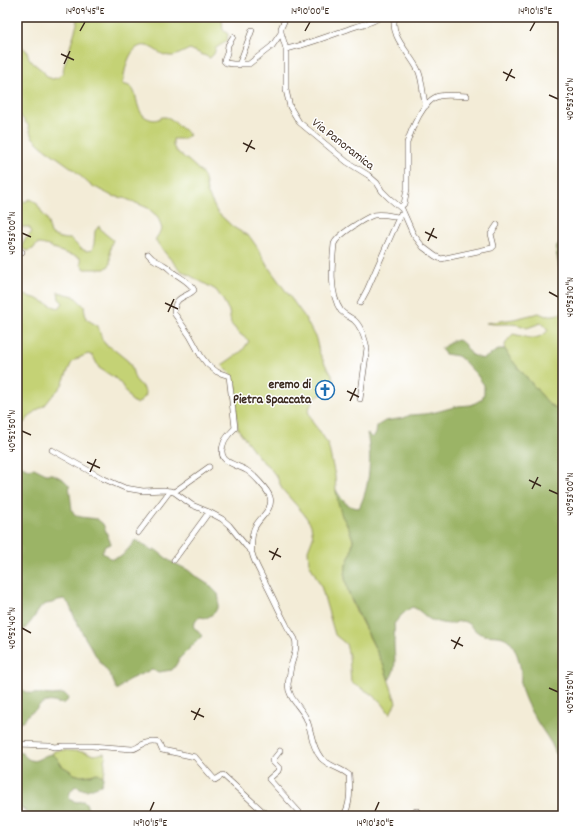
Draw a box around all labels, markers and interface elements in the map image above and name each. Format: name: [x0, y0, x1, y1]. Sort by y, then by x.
text: 14°09'45"E: [66, 5, 105, 19]
text: 14°10'00"E: [291, 5, 330, 19]
text: 14°10'15"E: [518, 5, 552, 19]
text: 40°53'20"N: [564, 78, 578, 120]
street label: Via Panoramica: [307, 114, 379, 176]
text: 40°53'00"N: [6, 211, 20, 255]
text: 40°53'10"N: [564, 277, 578, 317]
place label: eremo di Pietra Spaccata: [233, 376, 312, 410]
church icon: eremo di Pietra Spaccata: [314, 379, 336, 401]
text: 40°52'50"N: [6, 410, 20, 452]
text: 40°53'00"N: [564, 472, 578, 516]
text: 40°52'40"N: [6, 607, 20, 649]
text: 40°52'50"N: [564, 671, 578, 713]
text: 14°10'15"E: [133, 817, 167, 831]
text: 14°10'30"E: [356, 817, 394, 831]

